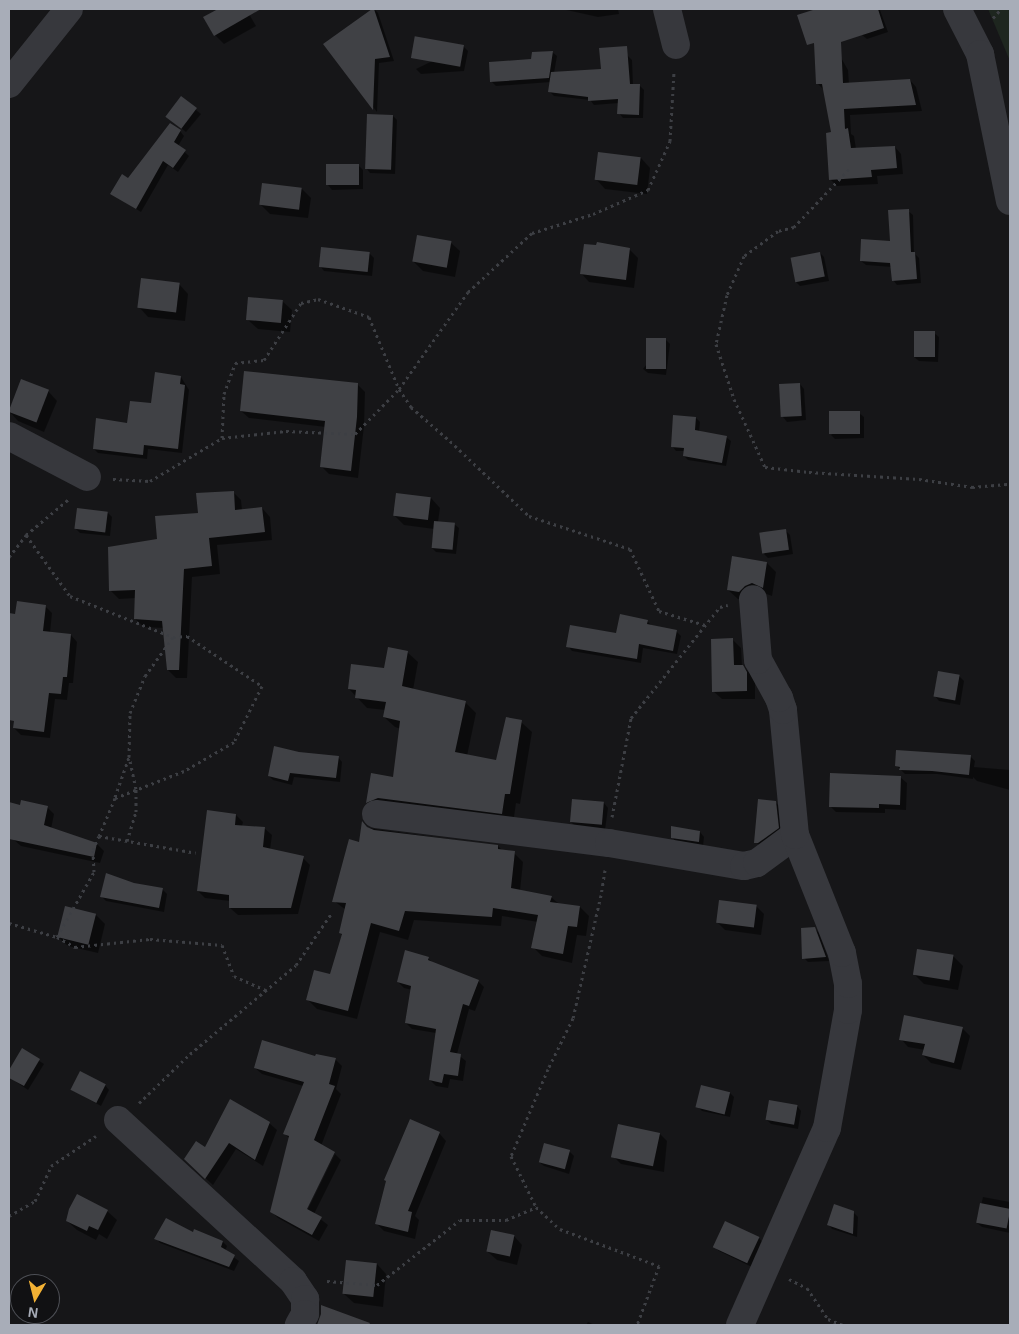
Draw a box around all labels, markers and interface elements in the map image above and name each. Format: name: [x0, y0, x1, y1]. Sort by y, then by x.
north arrow: [10, 1274, 60, 1324]
text: N: [27, 1304, 39, 1321]

